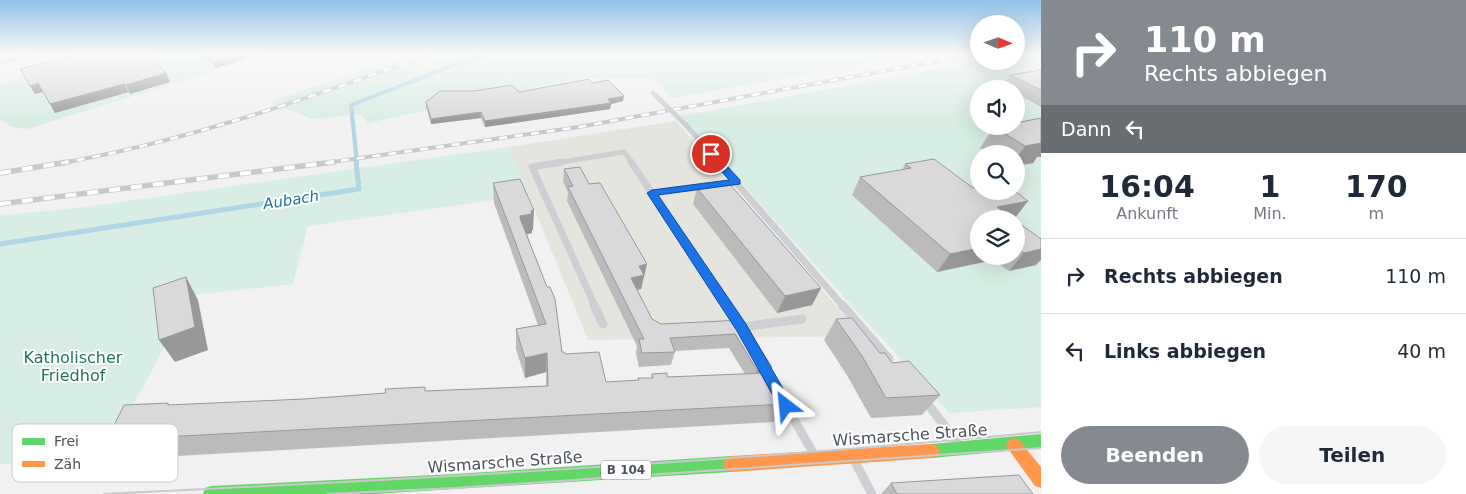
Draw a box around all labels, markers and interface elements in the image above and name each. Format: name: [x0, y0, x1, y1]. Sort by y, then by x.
north arrow: [970, 15, 1025, 70]
map controls: [970, 15, 1025, 265]
icon: right: [1061, 20, 1126, 85]
text: 110 m: [1144, 20, 1266, 60]
text: Rechts abbiegen: [1144, 61, 1327, 86]
button: sound: [970, 80, 1025, 135]
icon: left: [1121, 115, 1149, 143]
text: Dann: [1061, 118, 1111, 140]
pin: [690, 133, 732, 175]
icon: arrive: [697, 140, 725, 168]
button: search: [970, 145, 1025, 200]
text: 16:04: [1099, 169, 1195, 204]
text: 1: [1259, 169, 1280, 204]
text: 170: [1345, 169, 1408, 204]
water label: Aubach: [261, 187, 320, 213]
text: Ankunft: [1116, 204, 1178, 223]
text: Min.: [1253, 204, 1287, 223]
text: m: [1369, 204, 1384, 223]
button: layers: [970, 210, 1025, 265]
icon: right: [1061, 262, 1089, 290]
text: Rechts abbiegen: [1104, 265, 1283, 287]
text: 110 m: [1385, 265, 1446, 287]
icon: left: [1061, 337, 1089, 365]
text: Links abbiegen: [1104, 340, 1266, 362]
text: 40 m: [1397, 340, 1446, 362]
park label: Katholischer Friedhof: [24, 348, 123, 385]
position arrow: [759, 379, 811, 431]
street label: Wismarsche Straße: [832, 420, 988, 450]
legend: [12, 424, 178, 482]
button: Beenden: [1061, 426, 1249, 484]
button: Teilen: [1259, 426, 1446, 484]
text: Frei: [54, 433, 79, 449]
street label: Wismarsche Straße: [427, 447, 583, 477]
text: Zäh: [54, 456, 81, 472]
road number: B 104: [601, 460, 651, 480]

